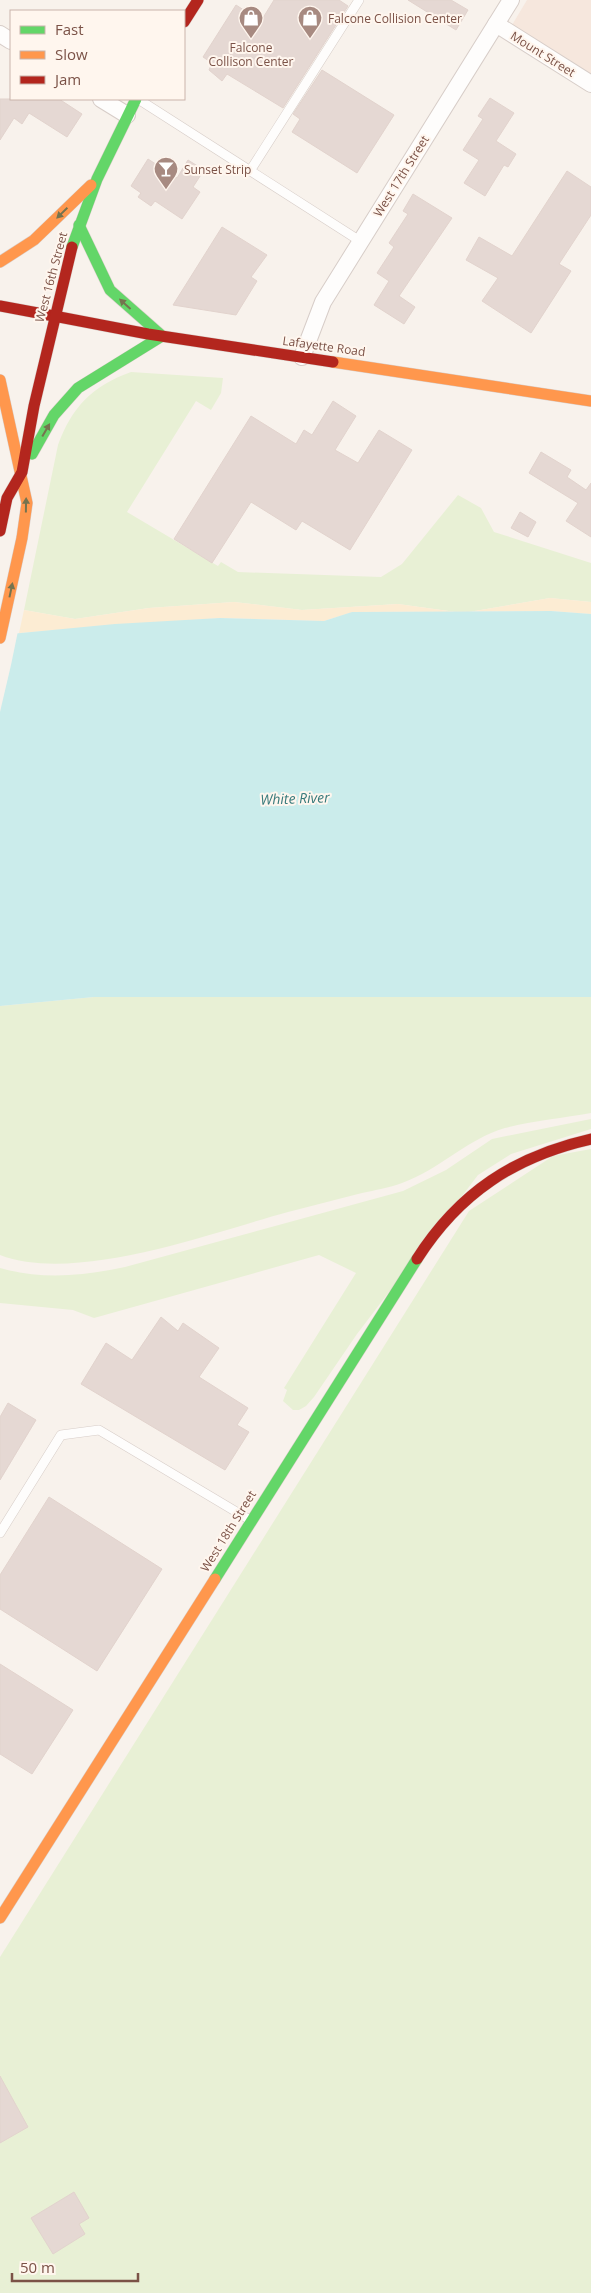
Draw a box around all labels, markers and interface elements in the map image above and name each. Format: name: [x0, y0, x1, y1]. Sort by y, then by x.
shop icon: Falcone Collison Center: [238, 5, 264, 39]
shop icon: Falcone Collision Center: [297, 5, 323, 39]
legend: [10, 10, 185, 100]
place label: Falcone Collision Center: [328, 10, 462, 27]
text: Fast: [55, 19, 84, 39]
street label: Mount Street: [507, 27, 579, 81]
place label: Falcone Collison Center: [209, 39, 294, 70]
text: Slow: [55, 44, 88, 64]
text: Jam: [53, 69, 81, 89]
street label: West 17th Street: [369, 132, 433, 220]
bar icon: Sunset Strip: [153, 156, 179, 190]
place label: Sunset Strip: [184, 161, 251, 178]
one-way arrow: [56, 207, 68, 219]
street label: West 16th Street: [31, 230, 71, 324]
one-way arrow: [120, 298, 132, 310]
street label: Lafayette Road: [282, 332, 366, 360]
one-way arrow: [41, 423, 50, 436]
one-way arrow: [22, 496, 30, 512]
one-way arrow: [7, 581, 15, 597]
water label: White River: [260, 787, 330, 809]
street label: West 18th Street: [196, 1487, 260, 1575]
scale bar: [12, 2250, 139, 2282]
text: 50 m: [20, 2257, 55, 2277]

